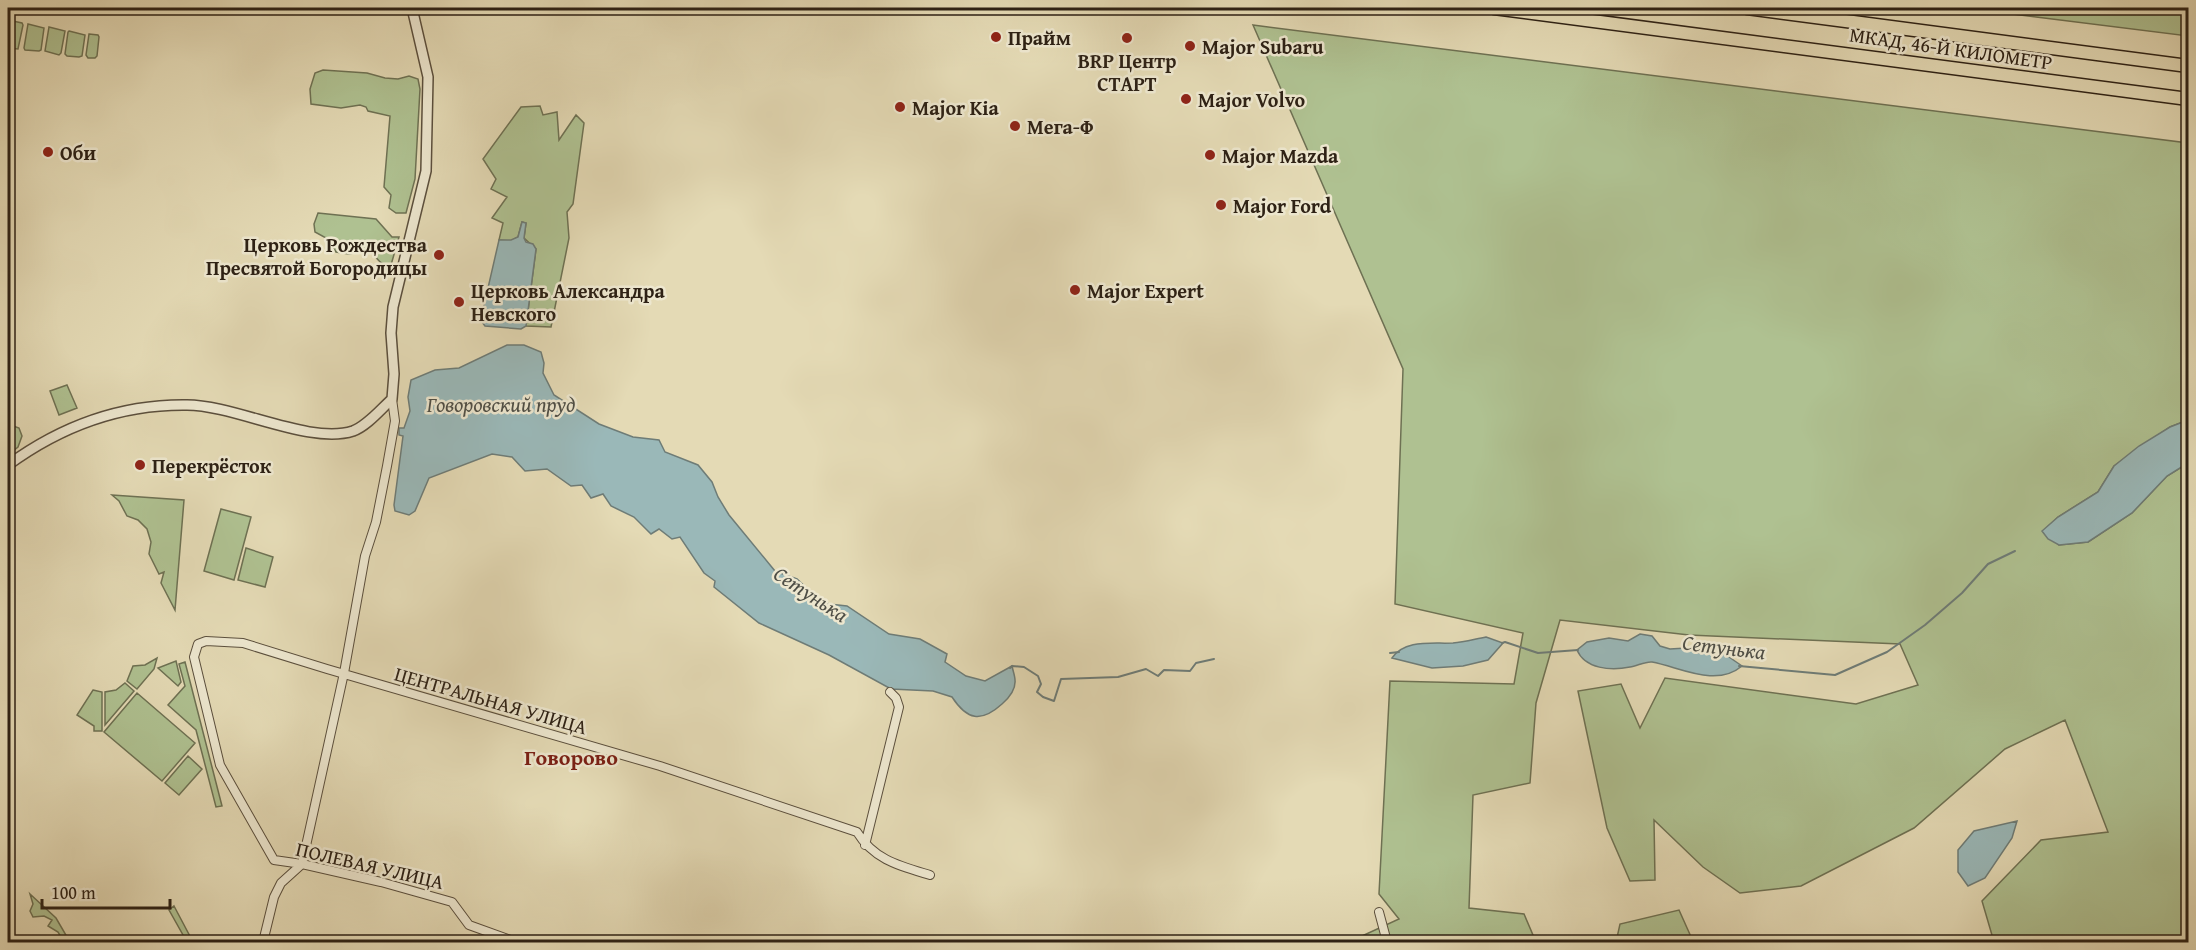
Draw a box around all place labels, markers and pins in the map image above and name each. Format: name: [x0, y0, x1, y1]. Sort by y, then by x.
place label: Прайм: [1008, 23, 1071, 52]
marker: Прайм: [989, 30, 1003, 44]
marker: BRP Центр СТАРТ: [1120, 31, 1134, 45]
place label: Major Subaru: [1202, 32, 1324, 61]
marker: Major Subaru: [1183, 39, 1197, 53]
place label: BRP Центр СТАРТ: [1078, 46, 1176, 98]
place label: Major Volvo: [1198, 85, 1306, 114]
marker: Major Volvo: [1179, 92, 1193, 106]
place label: Major Kia: [912, 93, 999, 122]
marker: Major Kia: [893, 100, 907, 114]
place label: Мега-Ф: [1027, 112, 1094, 141]
marker: Мега-Ф: [1008, 119, 1022, 133]
place label: Оби: [60, 138, 96, 167]
place label: Major Mazda: [1222, 141, 1339, 170]
marker: Оби: [41, 145, 55, 159]
marker: Major Mazda: [1203, 148, 1217, 162]
place label: Major Ford: [1233, 191, 1332, 220]
marker: Major Ford: [1214, 198, 1228, 212]
place label: Церковь Рождества Пресвятой Богородицы: [206, 230, 428, 282]
marker: Церковь Рождества Пресвятой Богородицы: [432, 248, 446, 262]
place label: Церковь Александра Невского: [471, 276, 665, 328]
place label: Major Expert: [1087, 276, 1204, 305]
marker: Major Expert: [1068, 283, 1082, 297]
marker: Церковь Александра Невского: [452, 295, 466, 309]
place label: Перекрёсток: [152, 451, 272, 480]
marker: Перекрёсток: [133, 458, 147, 472]

